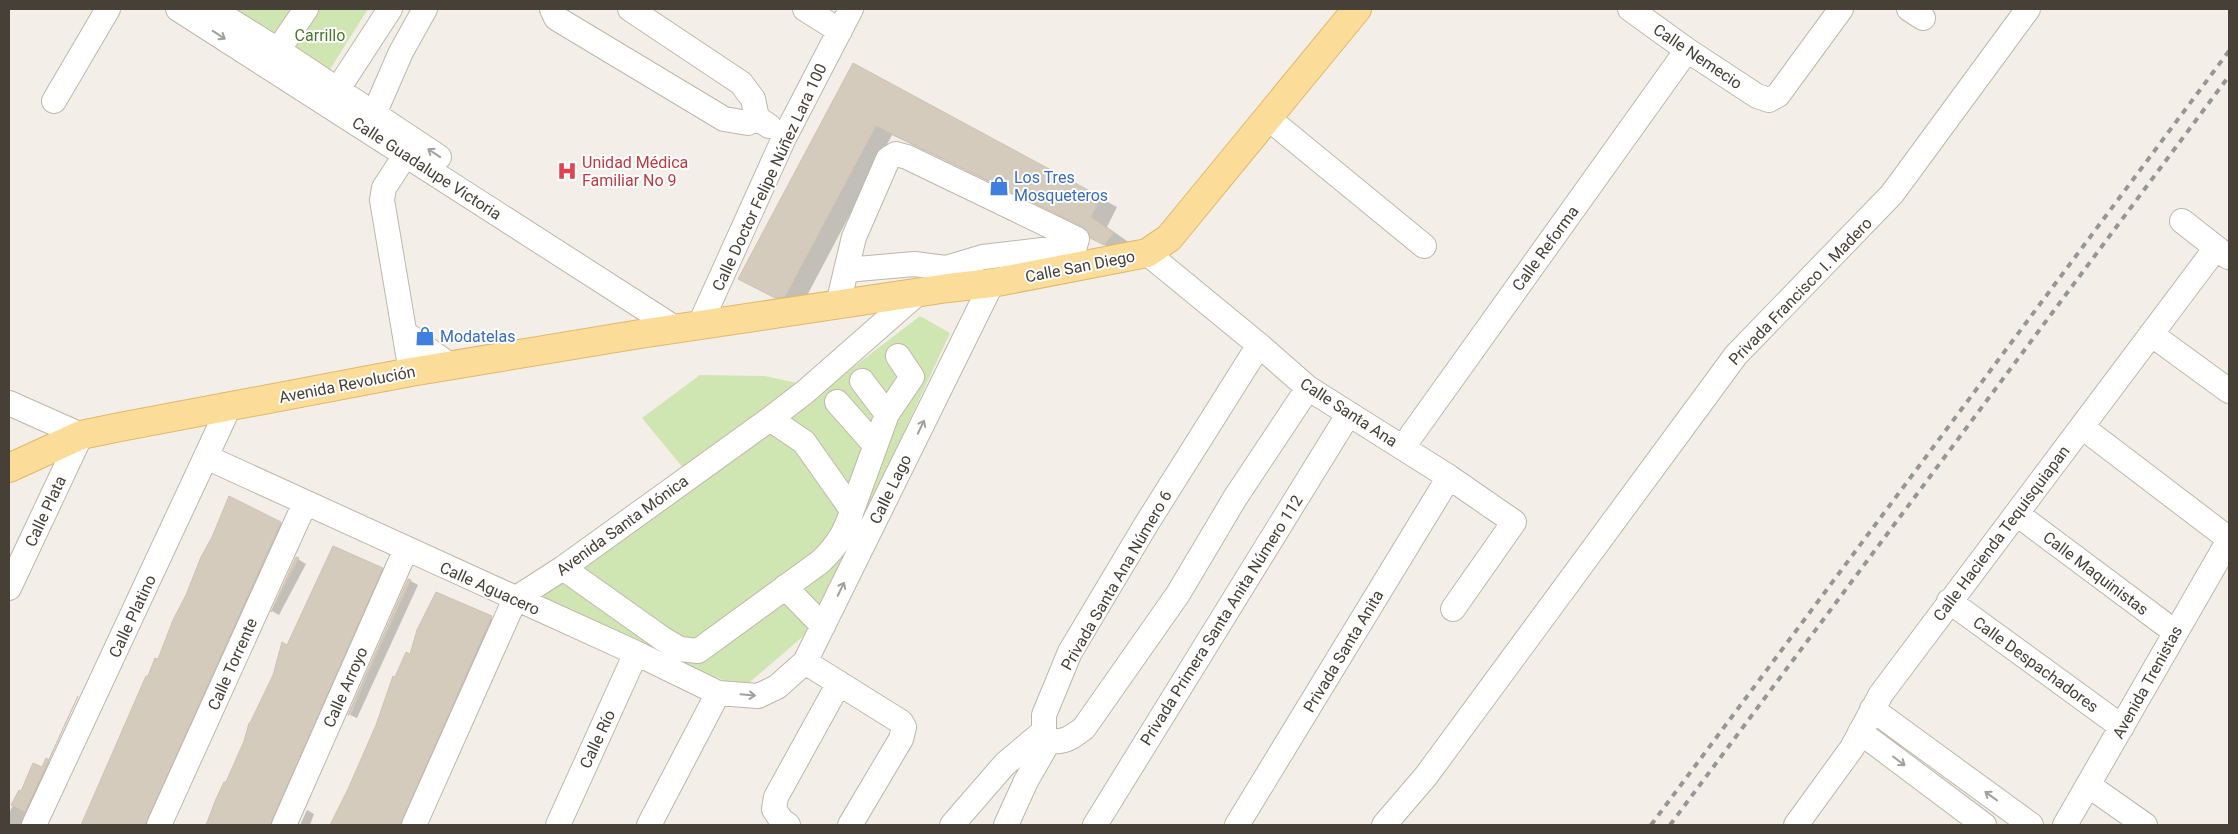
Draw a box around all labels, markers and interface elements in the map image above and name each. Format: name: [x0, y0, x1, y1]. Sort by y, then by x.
street label: Calle Nemecio: [1650, 20, 1746, 93]
park label: Carrillo: [295, 26, 345, 45]
one-way arrow: [212, 30, 226, 40]
street label: Calle Doctor Felipe Núñez Lara 100: [708, 60, 831, 294]
street label: Calle Guadalupe Victoria: [348, 113, 505, 224]
one-way arrow: [427, 148, 441, 158]
place label: Unidad Médica Familiar No 9: [582, 153, 688, 190]
hospital icon: Unidad Médica Familiar No 9: [556, 160, 578, 182]
place label: Los Tres Mosqueteros: [1014, 168, 1108, 205]
shop icon: Los Tres Mosqueteros: [988, 175, 1010, 197]
street label: Calle Reforma: [1508, 202, 1583, 295]
street label: Privada Francisco I. Madero: [1725, 214, 1876, 369]
street label: Calle San Diego: [1024, 247, 1137, 286]
shop icon: Modatelas: [414, 325, 436, 347]
place label: Modatelas: [440, 327, 515, 346]
street label: Avenida Revolución: [277, 362, 417, 407]
street label: Calle Santa Ana: [1296, 374, 1401, 451]
one-way arrow: [916, 420, 926, 435]
street label: Calle Hacienda Tequisquiapan: [1929, 442, 2074, 625]
street label: Calle Lago: [866, 451, 915, 527]
street label: Avenida Santa Mónica: [553, 471, 692, 580]
street label: Calle Plata: [21, 473, 70, 550]
street label: Privada Santa Ana Número 6: [1057, 487, 1176, 674]
street label: Privada Primera Santa Anita Número 112: [1136, 492, 1307, 749]
street label: Calle Maquinistas: [2039, 528, 2152, 619]
street label: Calle Aguacero: [437, 558, 543, 619]
street label: Calle Platino: [105, 572, 160, 661]
one-way arrow: [837, 582, 846, 597]
street label: Privada Santa Anita: [1299, 587, 1387, 716]
street label: Calle Despachadores: [1969, 613, 2102, 716]
street label: Calle Torrente: [204, 615, 261, 713]
street label: Avenida Trenistas: [2109, 622, 2186, 742]
street label: Calle Arroyo: [319, 644, 372, 730]
one-way arrow: [740, 691, 756, 700]
street label: Calle Río: [576, 707, 619, 771]
one-way arrow: [1892, 756, 1906, 766]
one-way arrow: [1985, 791, 1998, 802]

